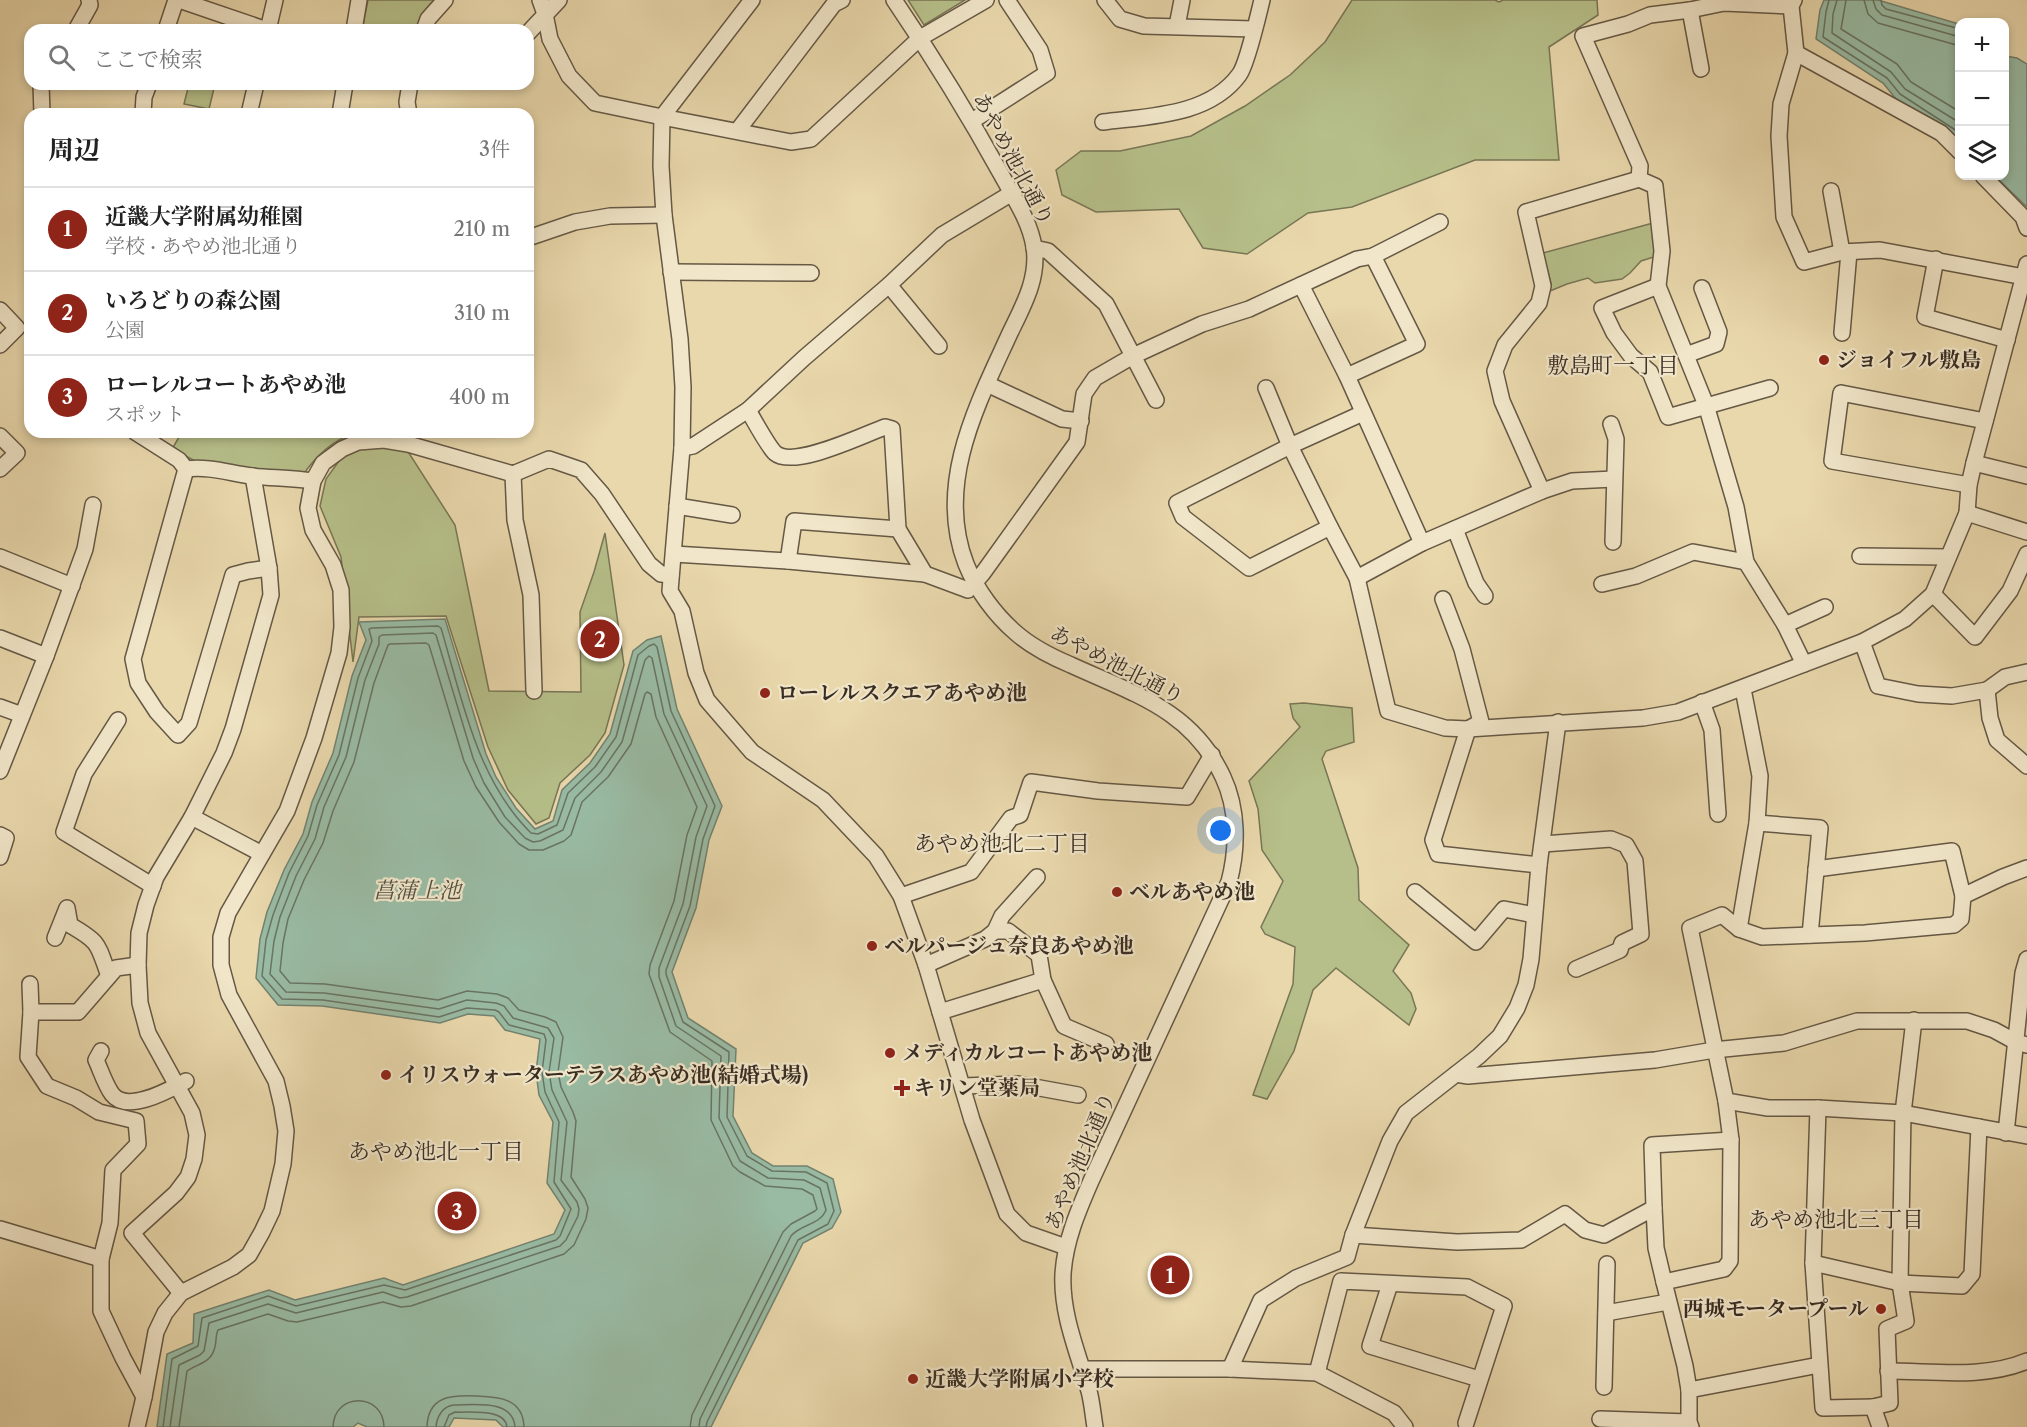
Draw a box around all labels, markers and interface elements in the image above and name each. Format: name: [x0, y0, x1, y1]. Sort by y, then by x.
map controls: [1955, 18, 2009, 180]
button: +: [1955, 18, 2009, 72]
search box: [24, 24, 534, 90]
icon: search: [45, 41, 78, 74]
text: ここで検索: [93, 46, 203, 73]
button: −: [1955, 72, 2009, 126]
street label: あやめ池北通り: [968, 88, 1059, 230]
button: layers: [1955, 126, 2009, 180]
text: 周辺: [48, 134, 100, 166]
text: 3件: [479, 137, 510, 161]
text: 近畿大学附属幼稚園: [105, 203, 303, 230]
text: 1: [63, 217, 72, 241]
text: 210 m: [453, 217, 510, 241]
text: 学校 · あやめ池北通り: [105, 234, 301, 258]
text: いろどりの森公園: [105, 287, 281, 314]
text: 2: [62, 301, 73, 325]
text: 310 m: [454, 301, 510, 325]
text: 公園: [105, 318, 145, 342]
place label: ジョイフル敷島: [1836, 347, 1981, 372]
district label: 敷島町一丁目: [1547, 352, 1679, 379]
marker: ジョイフル敷島: [1817, 353, 1831, 367]
text: ローレルコートあやめ池: [105, 371, 346, 398]
text: 3: [62, 385, 73, 409]
text: 400 m: [449, 385, 510, 409]
text: スポット: [105, 402, 185, 426]
pin: 2: [580, 616, 620, 662]
street label: あやめ池北通り: [1046, 620, 1188, 709]
place label: ローレルスクエアあやめ池: [777, 680, 1027, 705]
marker: ローレルスクエアあやめ池: [758, 686, 772, 700]
your location: [1206, 816, 1235, 845]
district label: あやめ池北二丁目: [914, 830, 1090, 857]
water label: 菖蒲上池: [373, 877, 464, 904]
place label: ベルあやめ池: [1129, 879, 1255, 904]
marker: ベルあやめ池: [1110, 885, 1124, 899]
place label: ベルパージュ奈良あやめ池: [884, 933, 1134, 958]
marker: ベルパージュ奈良あやめ池: [865, 939, 879, 953]
place label: メディカルコートあやめ池: [902, 1040, 1152, 1065]
marker: メディカルコートあやめ池: [883, 1046, 897, 1060]
place label: イリスウォーターテラスあやめ池(結婚式場): [398, 1062, 808, 1087]
marker: イリスウォーターテラスあやめ池(結婚式場): [379, 1068, 393, 1082]
place label: キリン堂薬局: [914, 1075, 1040, 1100]
marker: キリン堂薬局: [895, 1081, 909, 1095]
street label: あやめ池北通り: [1039, 1088, 1120, 1233]
district label: あやめ池北一丁目: [348, 1138, 524, 1165]
pin: 3: [438, 1188, 476, 1234]
district label: あやめ池北三丁目: [1748, 1206, 1924, 1233]
pin: 1: [1150, 1252, 1190, 1298]
place label: 西城モータープール: [1683, 1296, 1869, 1321]
marker: 西城モータープール: [1874, 1302, 1888, 1316]
place label: 近畿大学附属小学校: [925, 1366, 1114, 1391]
marker: 近畿大学附属小学校: [906, 1372, 920, 1386]

